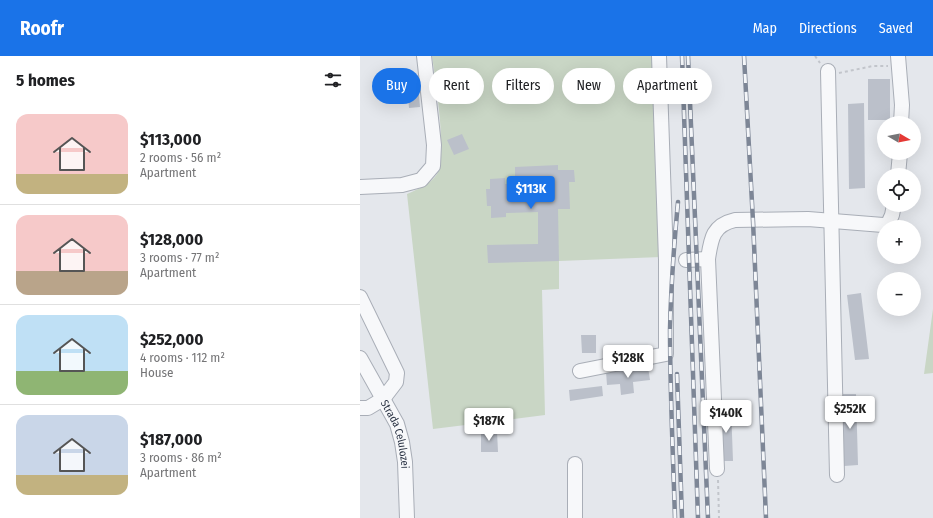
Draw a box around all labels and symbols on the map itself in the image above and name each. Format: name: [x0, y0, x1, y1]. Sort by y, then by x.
north arrow: [877, 116, 921, 160]
pin: $113K: [503, 176, 559, 210]
pin: $128K: [600, 345, 656, 379]
pin: $252K: [822, 396, 878, 430]
street label: Strada Celulozei: [378, 398, 411, 469]
pin: $140K: [698, 400, 754, 434]
pin: $187K: [461, 408, 517, 442]

